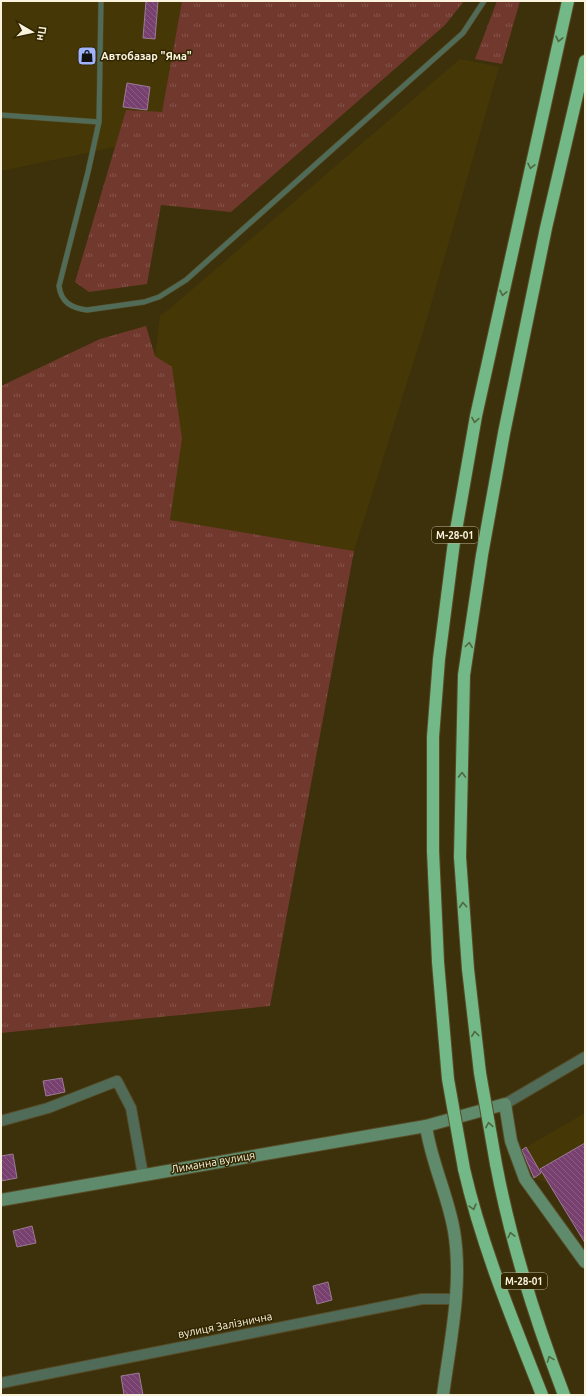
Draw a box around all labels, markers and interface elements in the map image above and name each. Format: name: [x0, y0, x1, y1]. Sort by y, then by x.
north arrow: [12, 12, 52, 52]
text: Пн: [35, 26, 49, 42]
one-way arrow: [556, 36, 564, 42]
shop icon: Автобазар "Яма": [76, 45, 98, 67]
place label: Автобазар "Яма": [101, 50, 192, 62]
one-way arrow: [528, 163, 536, 169]
one-way arrow: [500, 290, 508, 296]
one-way arrow: [472, 417, 480, 423]
road number: М-28-01: [432, 527, 478, 543]
one-way arrow: [464, 642, 473, 649]
one-way arrow: [457, 772, 466, 778]
one-way arrow: [459, 902, 468, 908]
one-way arrow: [471, 1031, 480, 1037]
one-way arrow: [486, 1122, 494, 1128]
street label: Лиманна вулиця: [170, 1149, 256, 1175]
one-way arrow: [468, 1204, 477, 1211]
one-way arrow: [508, 1231, 516, 1238]
road number: М-28-01: [501, 1273, 547, 1289]
street label: вулиця Залізнична: [177, 1310, 273, 1340]
one-way arrow: [546, 1355, 554, 1362]

